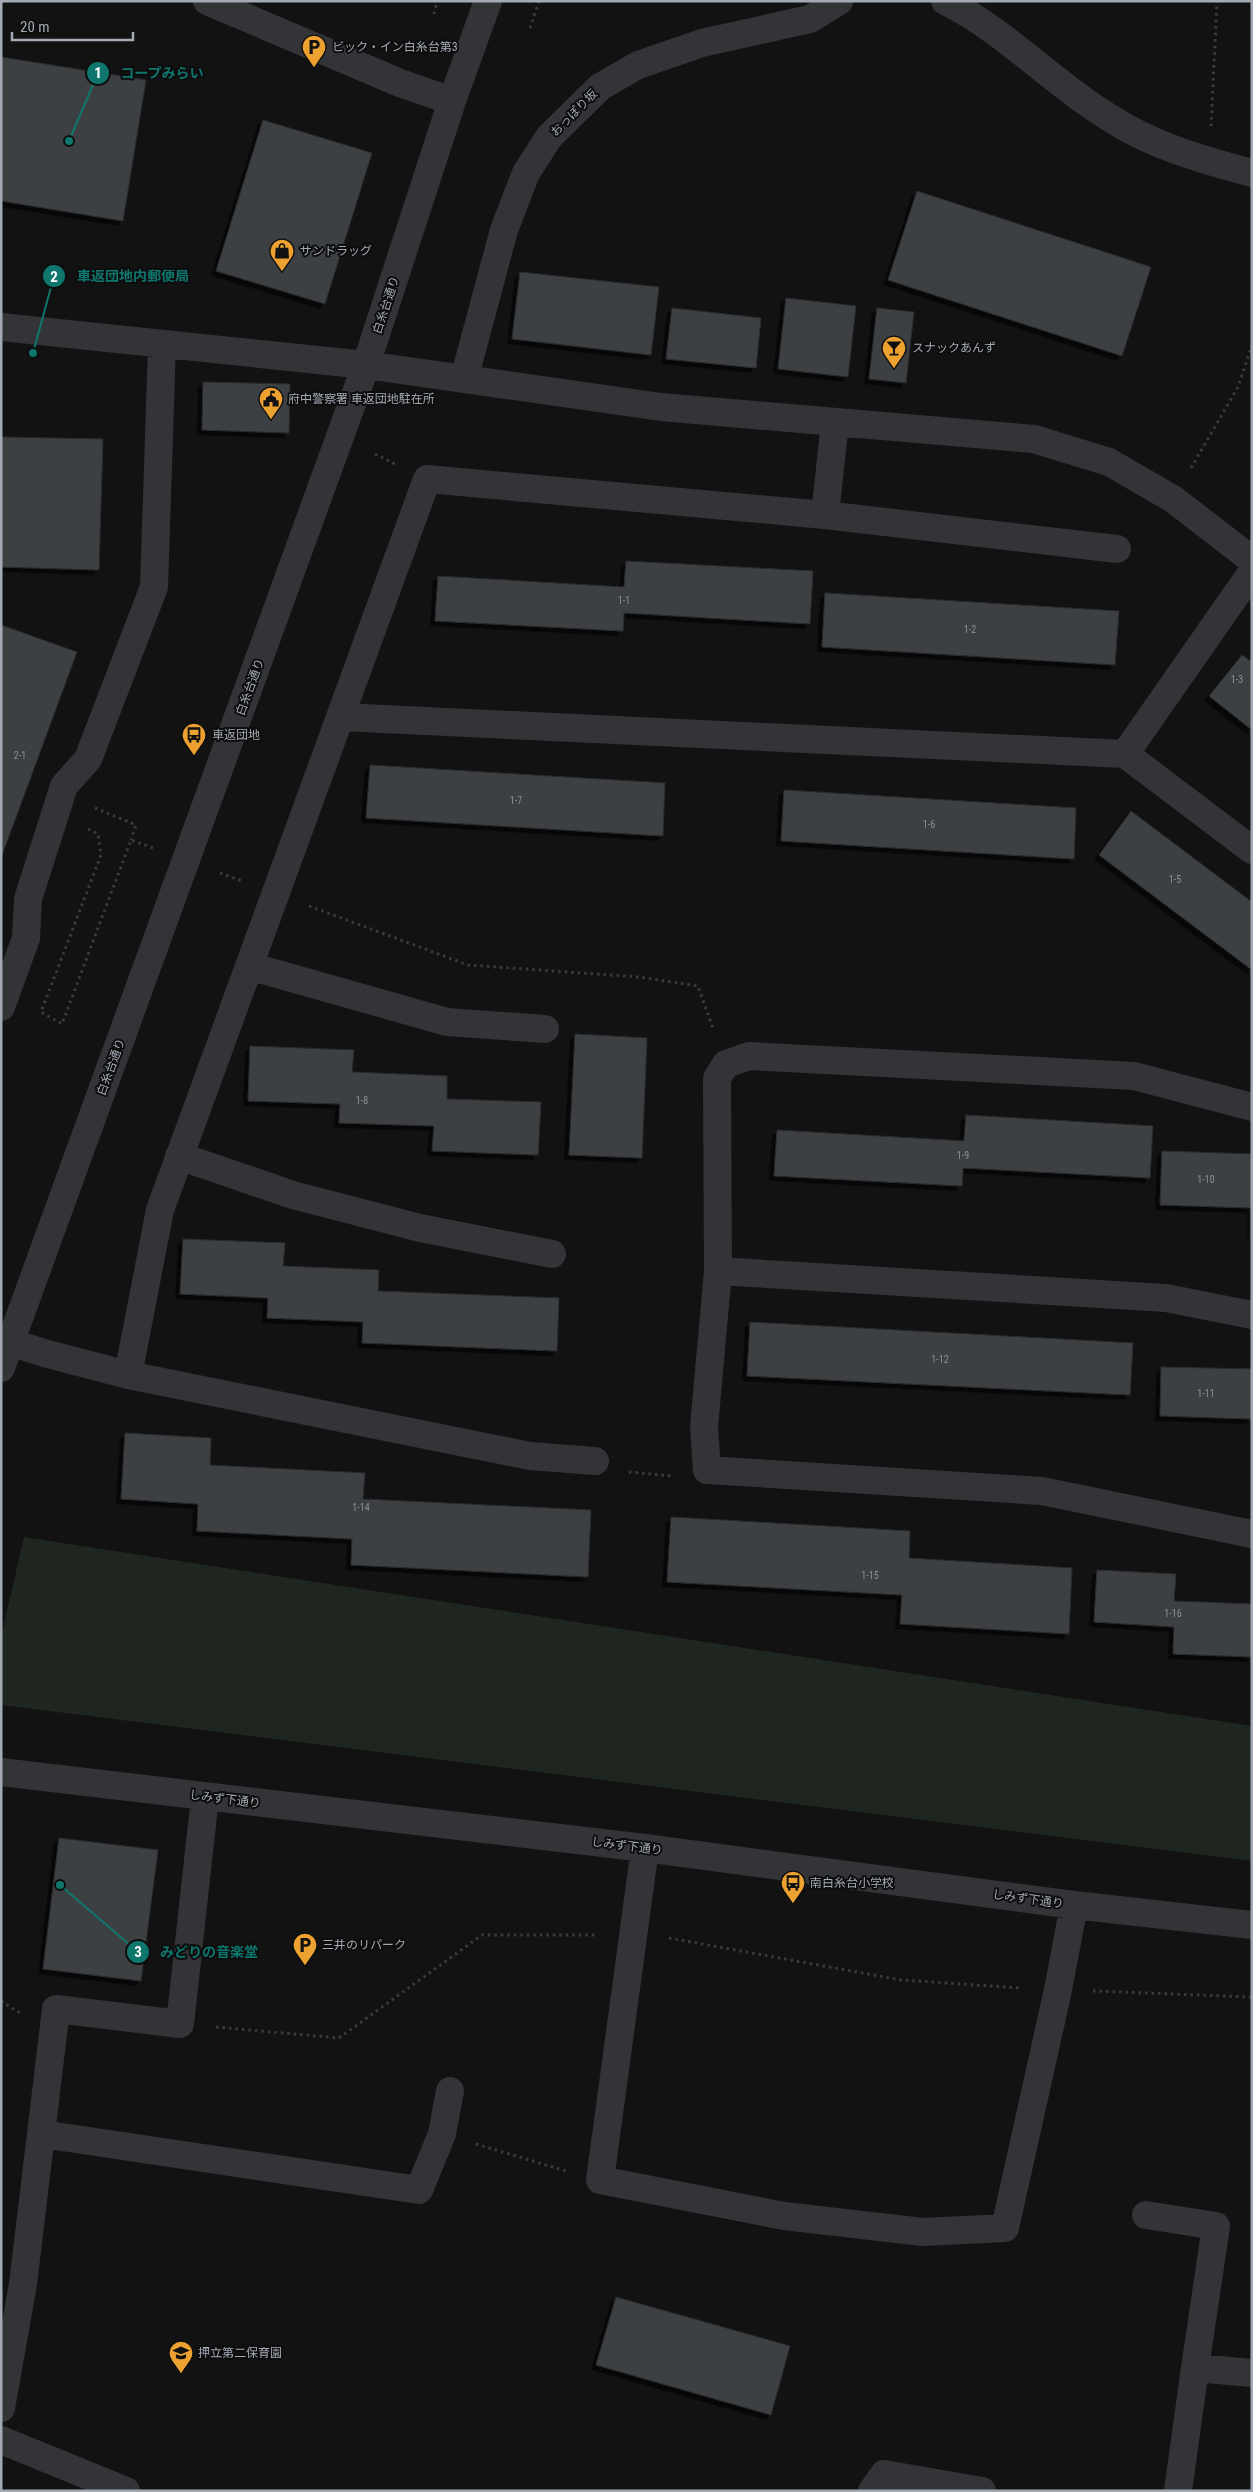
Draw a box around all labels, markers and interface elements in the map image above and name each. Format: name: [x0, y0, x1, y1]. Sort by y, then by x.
scale bar: [12, 10, 134, 42]
text: 20 m: [20, 18, 50, 36]
parking icon: ビック・イン白糸台第3: [301, 34, 327, 68]
place label: ビック・イン白糸台第3: [332, 40, 458, 54]
callout: コープみらい: [85, 58, 214, 87]
text: 1: [94, 64, 102, 82]
text: コープみらい: [120, 65, 204, 81]
street label: おっぽり坂: [548, 87, 600, 139]
shop icon: サンドラッグ: [269, 238, 295, 272]
place label: サンドラッグ: [300, 244, 372, 258]
callout: 車返団地内郵便局: [42, 262, 199, 291]
text: 2: [50, 268, 58, 286]
text: 車返団地内郵便局: [77, 268, 189, 284]
street label: 白糸台通り: [370, 274, 402, 336]
bar icon: スナックあんず: [881, 335, 907, 369]
place label: スナックあんず: [912, 341, 996, 355]
public building icon: 府中警察署 車返団地駐在所: [258, 386, 284, 420]
place label: 府中警察署 車返団地駐在所: [288, 392, 435, 406]
house number: 1-1: [618, 595, 630, 606]
house number: 1-2: [964, 624, 976, 635]
street label: 白糸台通り: [233, 656, 267, 718]
house number: 1-3: [1231, 674, 1243, 685]
bus stop icon: 車返団地: [181, 722, 207, 756]
place label: 車返団地: [212, 728, 260, 742]
house number: 2-1: [14, 750, 26, 761]
house number: 1-7: [510, 795, 522, 806]
house number: 1-6: [923, 819, 935, 830]
house number: 1-5: [1169, 874, 1181, 885]
street label: 白糸台通り: [94, 1036, 128, 1098]
house number: 1-8: [356, 1095, 368, 1106]
house number: 1-9: [957, 1150, 969, 1161]
house number: 1-10: [1197, 1174, 1215, 1185]
house number: 1-12: [931, 1354, 949, 1365]
house number: 1-11: [1197, 1388, 1215, 1399]
house number: 1-14: [352, 1502, 370, 1513]
house number: 1-15: [861, 1570, 879, 1581]
house number: 1-16: [1164, 1608, 1182, 1619]
street label: しみず下通り: [188, 1788, 262, 1810]
street label: しみず下通り: [590, 1835, 664, 1857]
bus stop icon: 南白糸台小学校: [780, 1870, 806, 1904]
place label: 南白糸台小学校: [810, 1876, 894, 1890]
street label: しみず下通り: [991, 1887, 1065, 1911]
parking icon: 三井のリパーク: [292, 1932, 318, 1966]
callout: みどりの音楽堂: [125, 1937, 268, 1966]
place label: 三井のリパーク: [322, 1938, 406, 1952]
text: 3: [134, 1943, 142, 1961]
text: みどりの音楽堂: [160, 1944, 258, 1960]
school or university icon: 押立第二保育園: [168, 2340, 194, 2374]
place label: 押立第二保育園: [198, 2346, 282, 2360]

